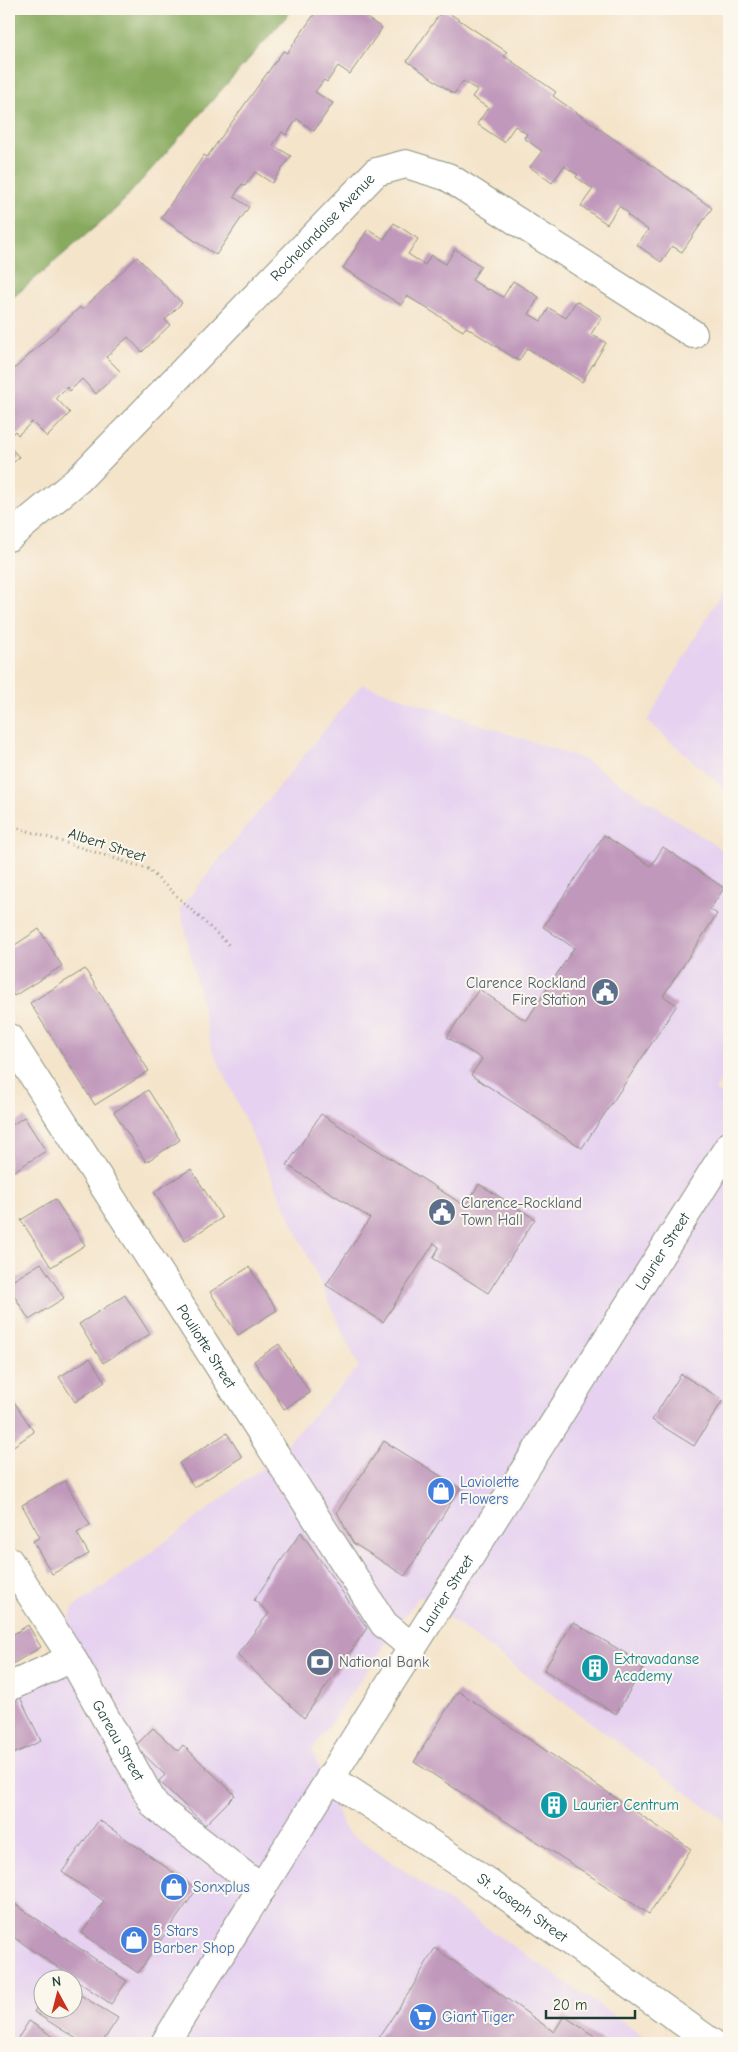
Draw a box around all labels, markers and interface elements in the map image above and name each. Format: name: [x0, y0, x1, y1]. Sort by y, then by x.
street label: Rochelandaise Avenue: [266, 170, 379, 285]
street label: Albert Street: [66, 824, 149, 866]
place label: Clarence Rockland Fire Station: [466, 974, 586, 1009]
public building icon: Clarence Rockland Fire Station: [590, 977, 620, 1007]
place label: Clarence-Rockland Town Hall: [461, 1194, 582, 1229]
public building icon: Clarence-Rockland Town Hall: [427, 1197, 457, 1227]
street label: Laurier Street: [631, 1209, 694, 1293]
street label: Pouliotte Street: [173, 1301, 240, 1392]
place label: Laviolette Flowers: [460, 1473, 520, 1508]
shop icon: Laviolette Flowers: [426, 1476, 456, 1506]
street label: Laurier Street: [415, 1551, 478, 1636]
bank icon: National Bank: [305, 1647, 335, 1677]
place label: Extravadanse Academy: [614, 1650, 700, 1685]
place label: National Bank: [339, 1653, 430, 1671]
building icon: Extravadanse Academy: [580, 1653, 610, 1683]
street label: Gareau Street: [88, 1697, 148, 1784]
building icon: Laurier Centrum: [539, 1790, 569, 1820]
place label: Laurier Centrum: [573, 1796, 679, 1814]
street label: St. Joseph Street: [474, 1869, 572, 1946]
shop icon: Sonxplus: [159, 1872, 189, 1902]
place label: Sonxplus: [193, 1878, 250, 1896]
place label: 5 Stars Barber Shop: [153, 1922, 235, 1957]
shop icon: 5 Stars Barber Shop: [119, 1925, 149, 1955]
north arrow: [32, 1970, 82, 2020]
text: N: [51, 1973, 62, 1991]
scale bar: [546, 1987, 634, 2019]
text: 20 m: [553, 1996, 587, 2014]
supermarket icon: Giant Tiger: [408, 2002, 438, 2032]
place label: Giant Tiger: [442, 2008, 514, 2026]

